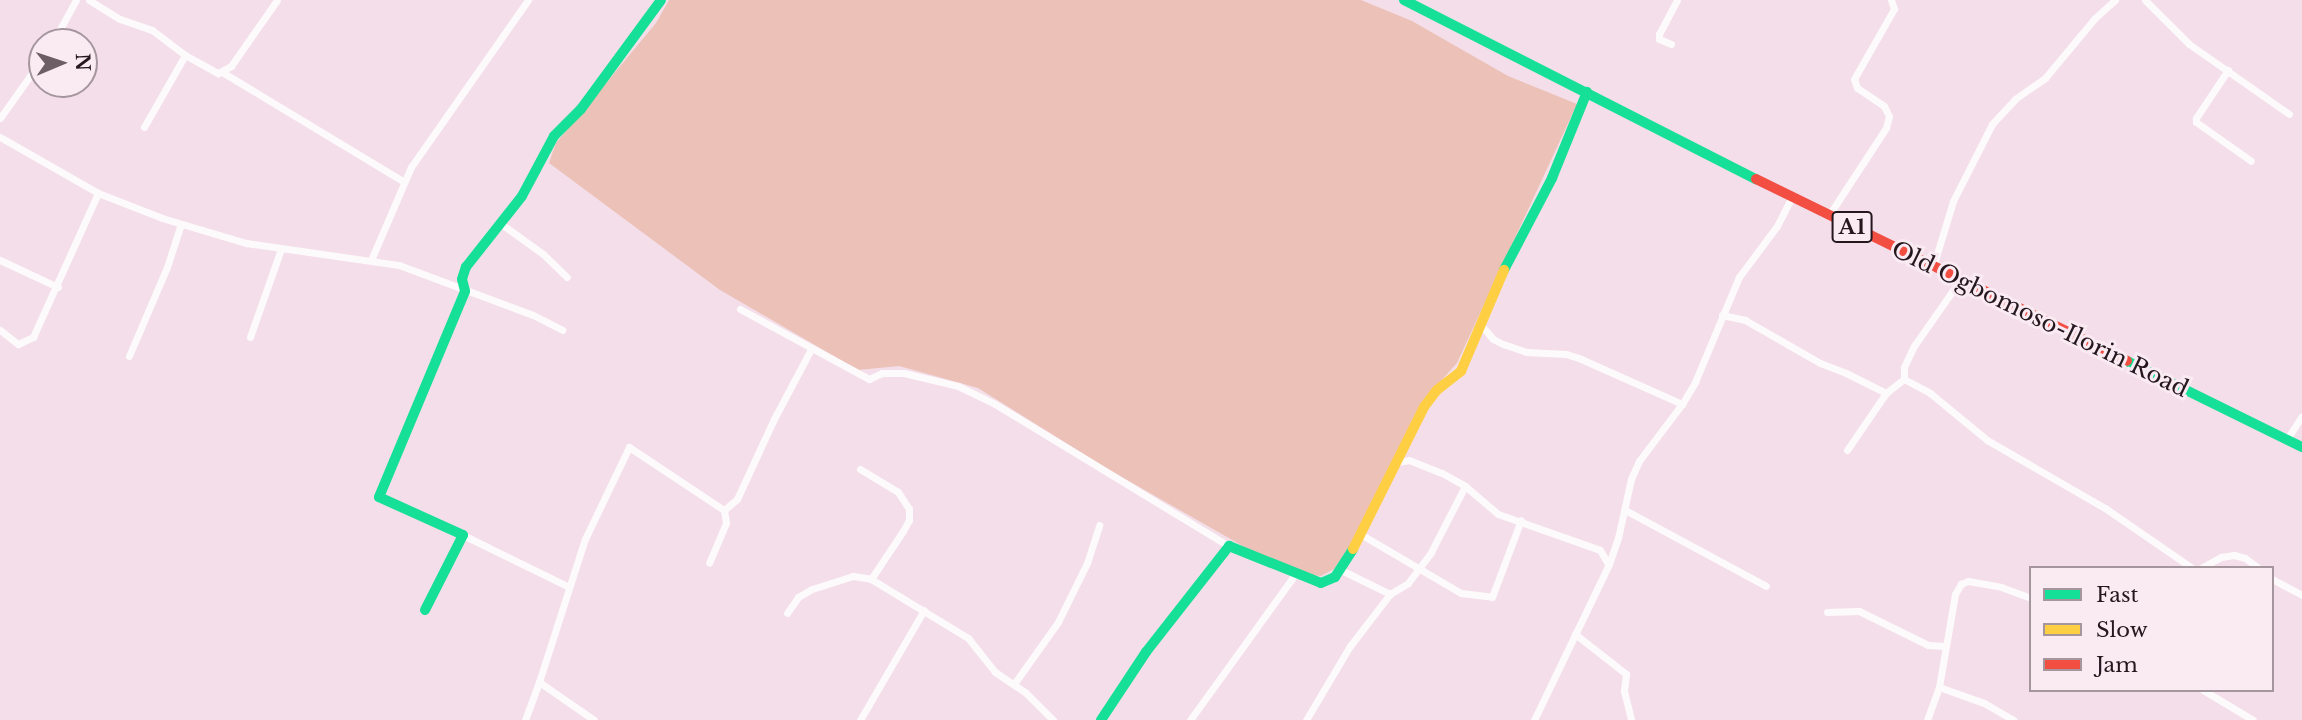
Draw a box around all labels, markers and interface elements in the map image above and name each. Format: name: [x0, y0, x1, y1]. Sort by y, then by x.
north arrow: [28, 28, 98, 98]
text: N: [71, 53, 94, 72]
road number: A1: [1831, 210, 1873, 244]
street label: Old Ogbomoso-Ilorin Road: [1887, 235, 2193, 403]
legend: [2029, 566, 2274, 692]
text: Fast: [2096, 582, 2138, 608]
text: Slow: [2096, 617, 2148, 643]
text: Jam: [2096, 652, 2138, 678]

